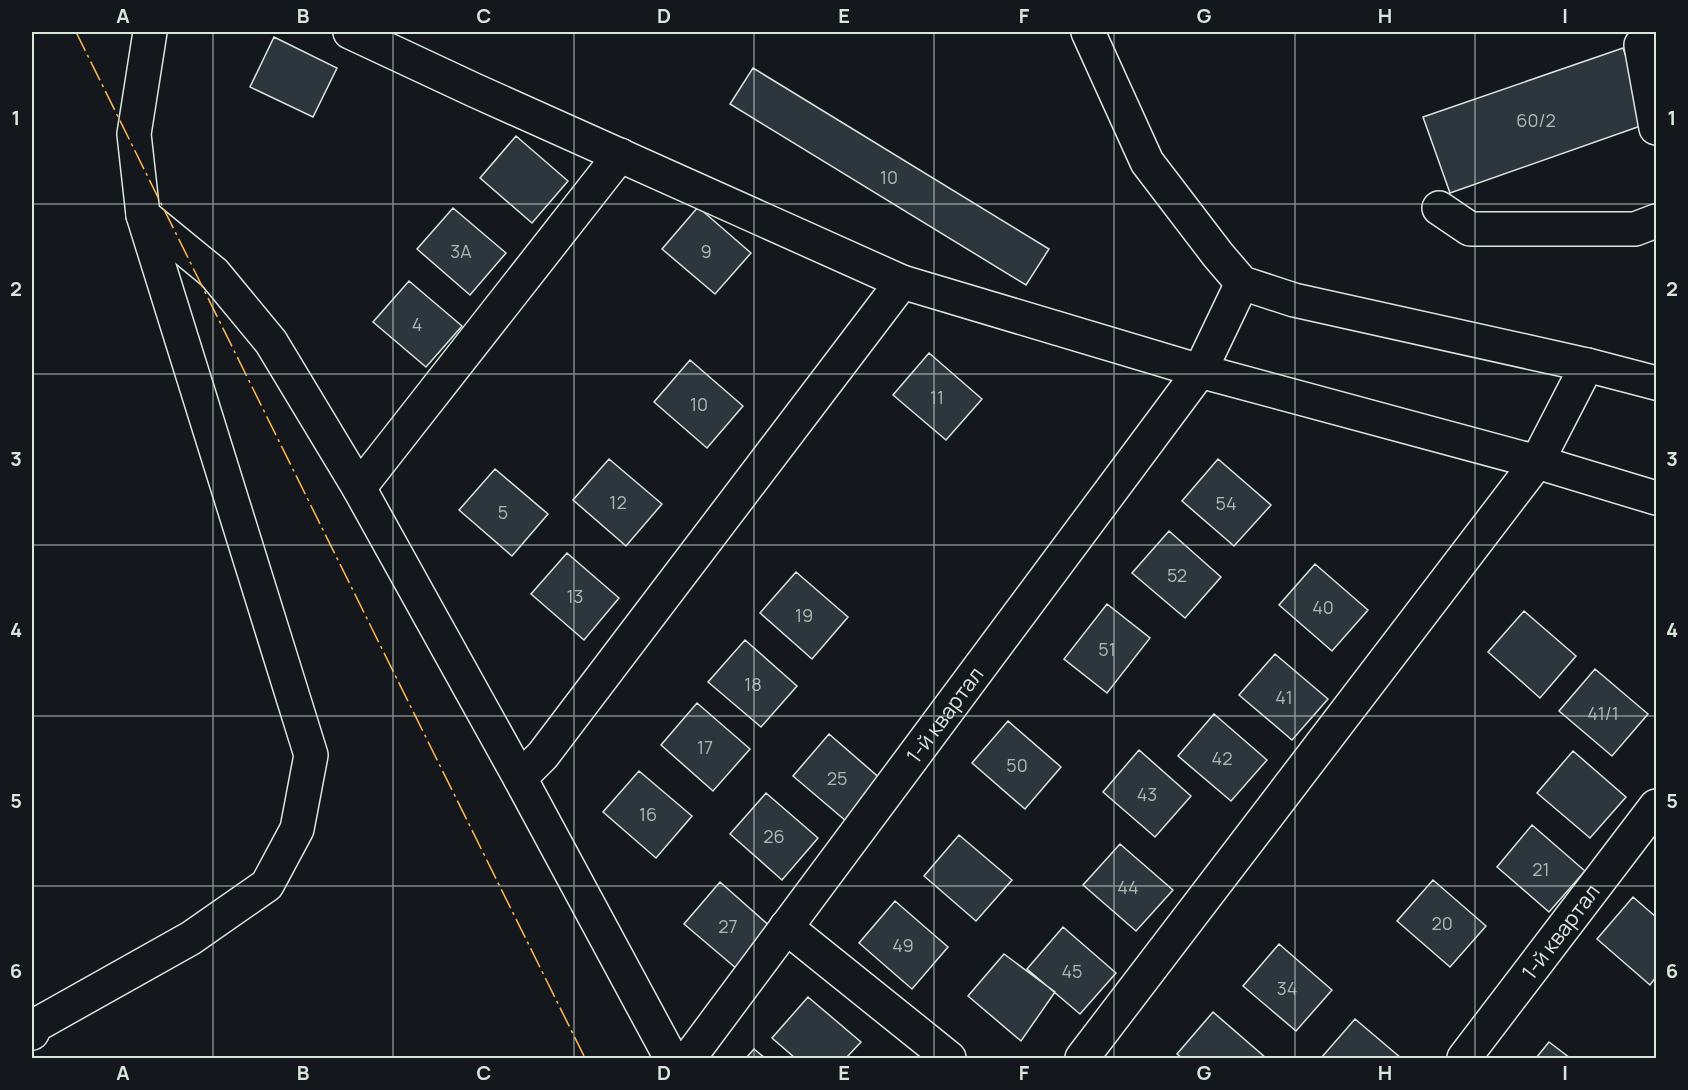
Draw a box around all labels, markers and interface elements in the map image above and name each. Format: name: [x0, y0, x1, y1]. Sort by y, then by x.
text: A: [116, 2, 130, 29]
text: B: [297, 2, 310, 29]
text: C: [477, 2, 491, 29]
text: D: [657, 2, 671, 29]
text: E: [838, 2, 850, 29]
text: F: [1019, 2, 1030, 29]
text: G: [1197, 2, 1212, 29]
text: H: [1378, 2, 1392, 29]
text: I: [1562, 2, 1568, 29]
text: 1: [12, 104, 20, 131]
text: 1: [1668, 104, 1676, 131]
house number: 60/2: [1516, 108, 1556, 132]
house number: 10: [880, 165, 898, 189]
house number: 3А: [450, 239, 472, 263]
house number: 9: [700, 239, 712, 263]
text: 2: [10, 275, 22, 302]
text: 2: [1666, 275, 1678, 302]
house number: 4: [412, 312, 422, 336]
house number: 11: [930, 385, 944, 409]
house number: 10: [690, 392, 708, 416]
text: 3: [10, 445, 22, 472]
text: 3: [1666, 445, 1678, 472]
house number: 12: [609, 490, 627, 514]
house number: 54: [1215, 491, 1237, 515]
house number: 5: [498, 500, 508, 524]
house number: 52: [1167, 563, 1187, 587]
house number: 13: [567, 584, 583, 608]
house number: 40: [1312, 595, 1334, 619]
house number: 19: [795, 603, 813, 627]
text: 4: [10, 616, 22, 643]
text: 4: [1666, 616, 1678, 643]
house number: 51: [1098, 637, 1116, 661]
street label: 1-й квартал: [899, 661, 989, 768]
house number: 18: [744, 672, 762, 696]
house number: 41: [1275, 685, 1293, 709]
house number: 41/1: [1587, 701, 1619, 725]
house number: 17: [697, 735, 713, 759]
house number: 42: [1212, 746, 1232, 770]
house number: 50: [1006, 753, 1028, 777]
house number: 25: [827, 766, 847, 790]
house number: 43: [1137, 782, 1157, 806]
text: 5: [10, 787, 22, 814]
text: 5: [1666, 787, 1678, 814]
house number: 16: [639, 802, 657, 826]
house number: 26: [763, 824, 785, 848]
house number: 21: [1532, 857, 1550, 881]
house number: 44: [1117, 875, 1139, 899]
street label: 1-й квартал: [1515, 878, 1606, 985]
house number: 20: [1431, 911, 1453, 935]
house number: 27: [718, 914, 738, 938]
house number: 49: [892, 933, 914, 957]
text: 6: [10, 957, 22, 984]
text: 6: [1666, 957, 1678, 984]
house number: 45: [1061, 959, 1083, 983]
house number: 34: [1277, 976, 1297, 1000]
text: A: [116, 1059, 130, 1086]
text: B: [297, 1059, 310, 1086]
text: C: [477, 1059, 491, 1086]
text: D: [657, 1059, 671, 1086]
text: E: [838, 1059, 850, 1086]
text: F: [1019, 1059, 1030, 1086]
text: G: [1197, 1059, 1212, 1086]
text: H: [1378, 1059, 1392, 1086]
text: I: [1562, 1059, 1568, 1086]

